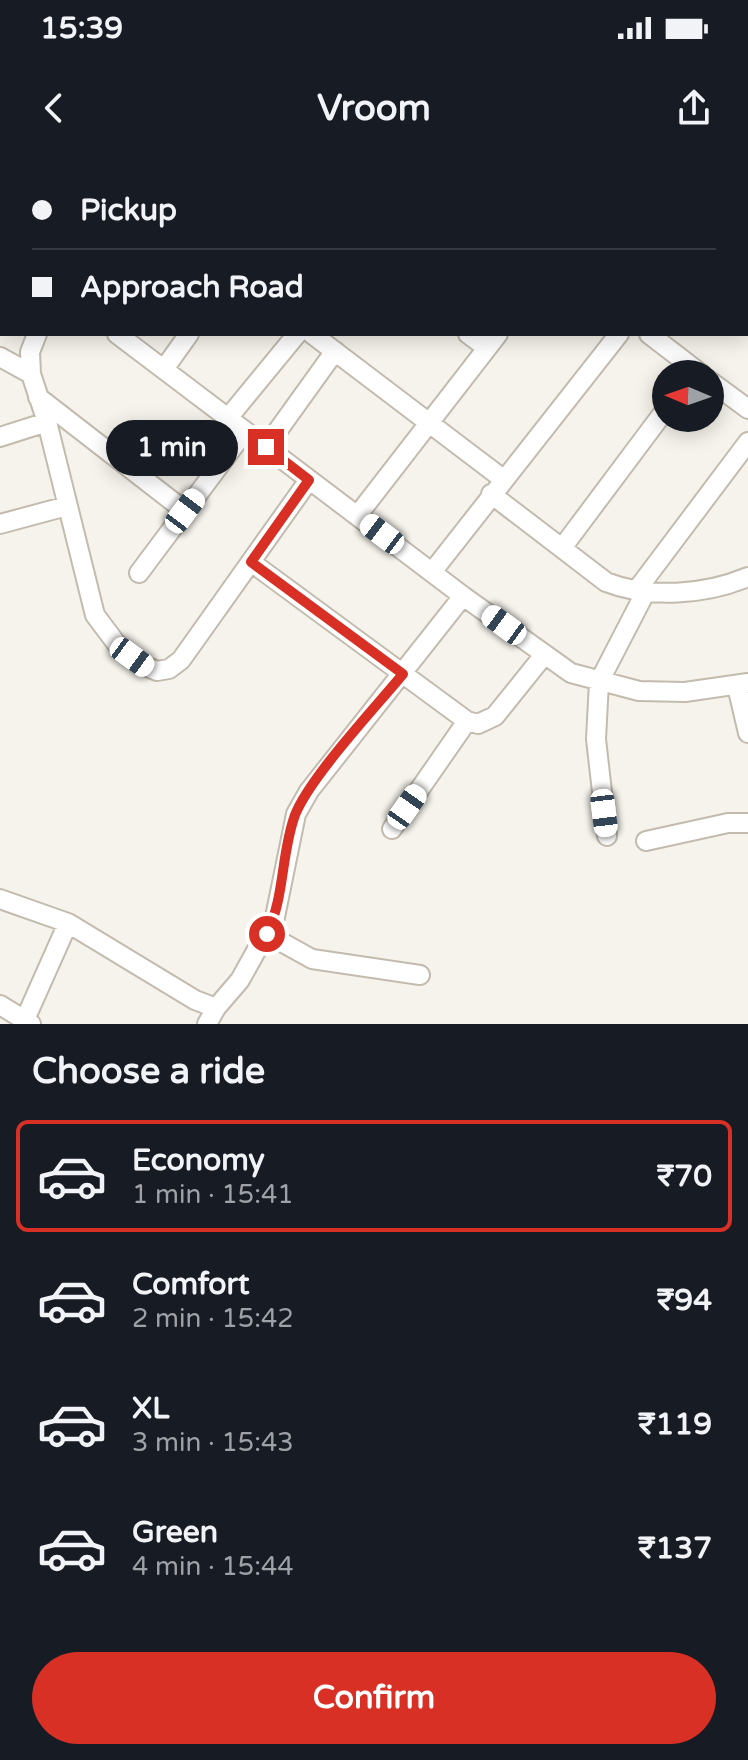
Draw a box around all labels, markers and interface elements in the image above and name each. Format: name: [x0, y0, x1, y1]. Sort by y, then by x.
text: 15:39: [40, 10, 123, 47]
icon: back: [32, 86, 76, 130]
icon: share: [672, 86, 716, 130]
text: Vroom: [317, 87, 431, 130]
text: Pickup: [80, 192, 177, 229]
text: Approach Road: [80, 269, 304, 306]
north arrow: [652, 360, 724, 432]
map controls: [652, 360, 724, 432]
callout: 1 min: [106, 419, 238, 475]
route end: [248, 429, 284, 465]
text: 1 min: [137, 432, 207, 463]
car: [161, 485, 209, 537]
car: [356, 510, 408, 558]
car: [478, 601, 530, 649]
car: [106, 633, 158, 681]
car: [383, 780, 431, 834]
car: [589, 788, 619, 838]
route start: [249, 916, 285, 952]
text: Choose a ride: [32, 1050, 265, 1093]
icon: car: [36, 1140, 108, 1212]
text: Economy: [132, 1142, 265, 1179]
text: ₹70: [657, 1158, 712, 1195]
text: 1 min · 15:41: [132, 1179, 294, 1210]
icon: car: [36, 1264, 108, 1336]
text: Comfort: [132, 1266, 250, 1303]
text: ₹94: [657, 1282, 712, 1319]
text: 2 min · 15:42: [132, 1303, 294, 1334]
icon: car: [36, 1388, 108, 1460]
text: XL: [132, 1390, 169, 1427]
text: ₹119: [638, 1406, 712, 1443]
text: 3 min · 15:43: [132, 1427, 294, 1458]
icon: car: [36, 1512, 108, 1584]
text: Green: [132, 1514, 218, 1551]
text: ₹137: [638, 1530, 712, 1567]
text: 4 min · 15:44: [132, 1551, 294, 1582]
button: Confirm: [32, 1652, 716, 1744]

